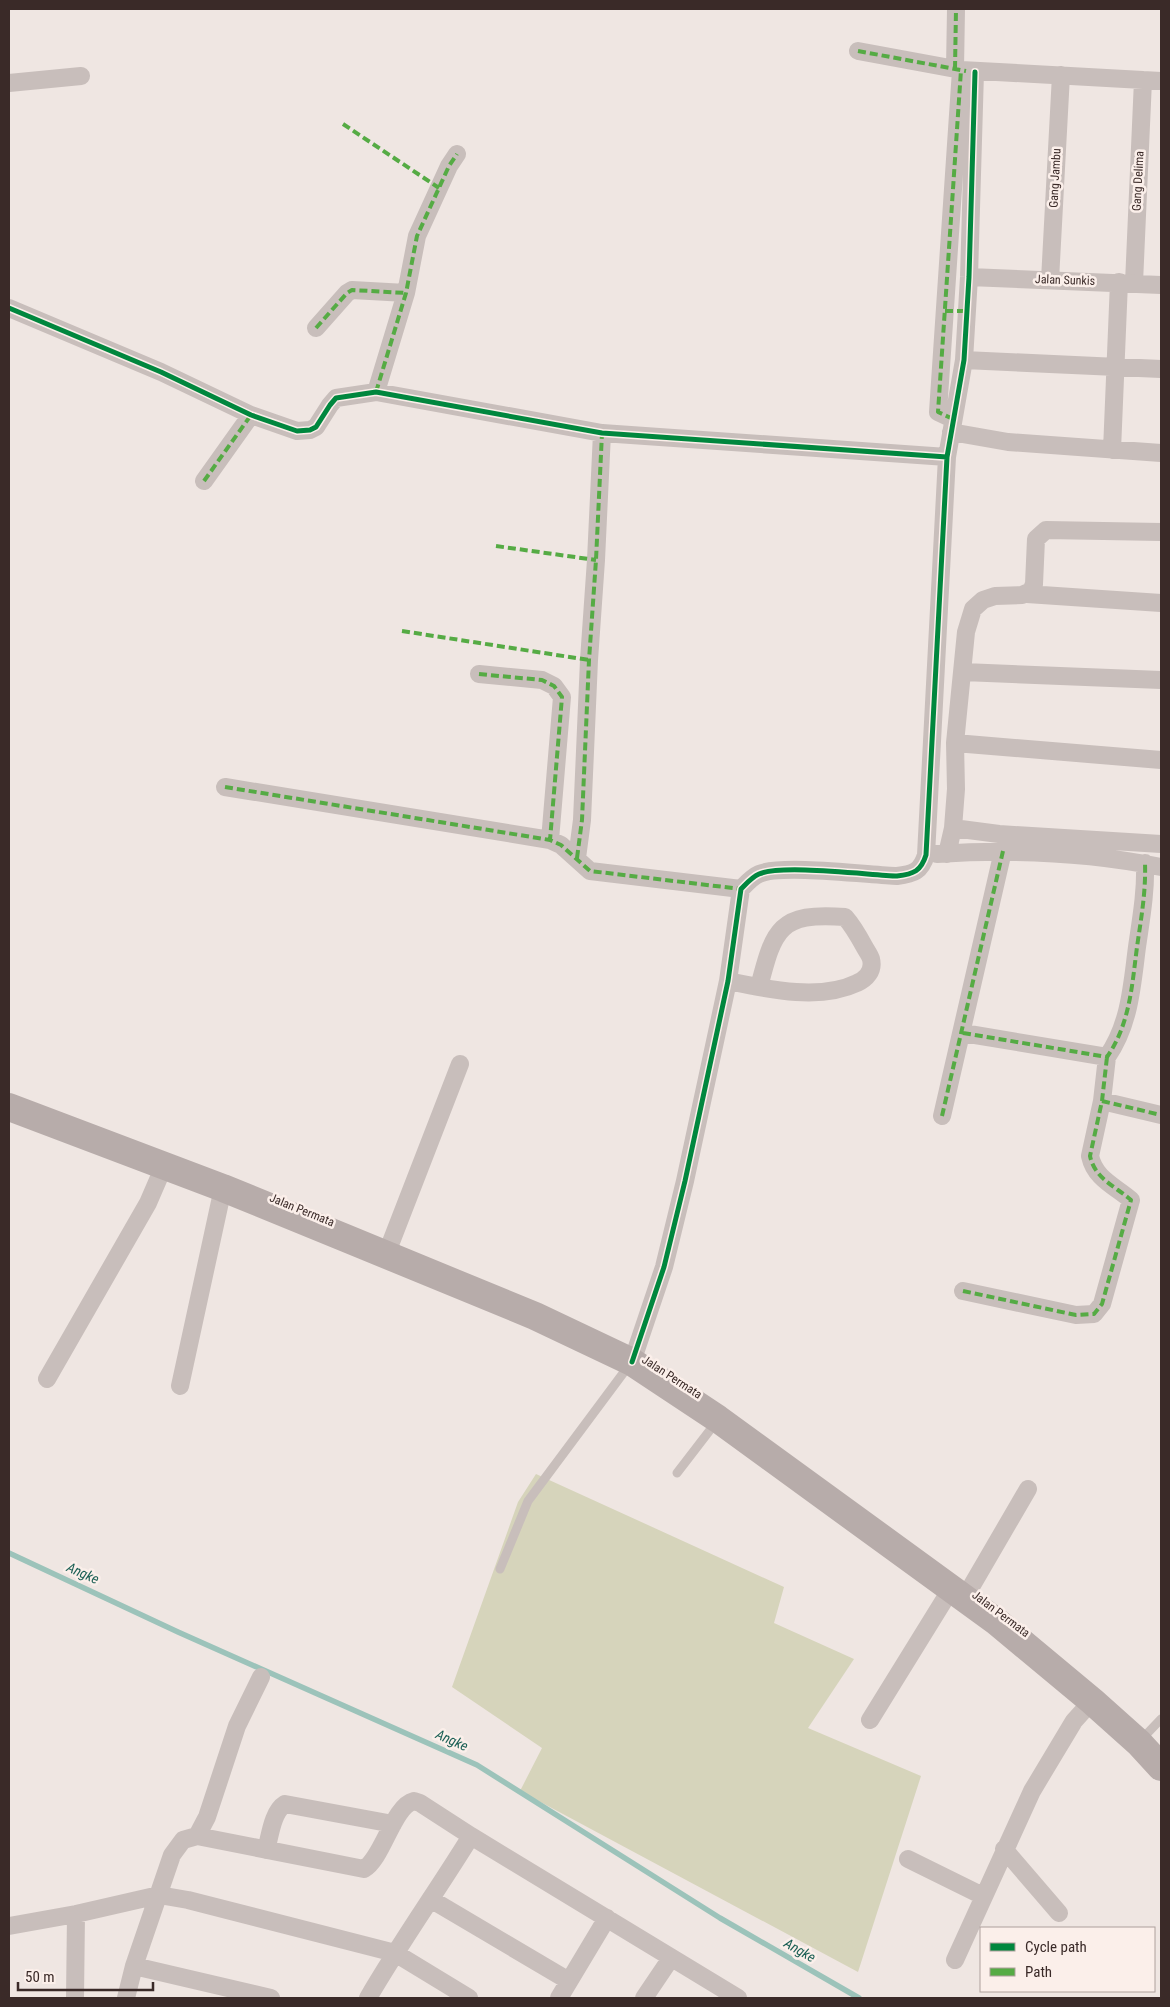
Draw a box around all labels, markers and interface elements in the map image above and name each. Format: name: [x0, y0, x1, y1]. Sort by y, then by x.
street label: Gang Jambu: [1046, 148, 1064, 208]
street label: Gang Delima: [1129, 150, 1147, 211]
street label: Jalan Sunkis: [1035, 272, 1095, 288]
street label: Jalan Permata: [268, 1191, 337, 1229]
street label: Jalan Permata: [639, 1352, 705, 1402]
water label: Angke: [64, 1558, 102, 1587]
street label: Jalan Permata: [969, 1588, 1033, 1640]
water label: Angke: [433, 1725, 471, 1754]
legend: [980, 1927, 1155, 1992]
water label: Angke: [781, 1934, 818, 1965]
text: Cycle path: [1025, 1938, 1087, 1956]
scale bar: [18, 1960, 152, 1992]
text: Path: [1025, 1963, 1052, 1981]
text: 50 m: [25, 1968, 55, 1986]

